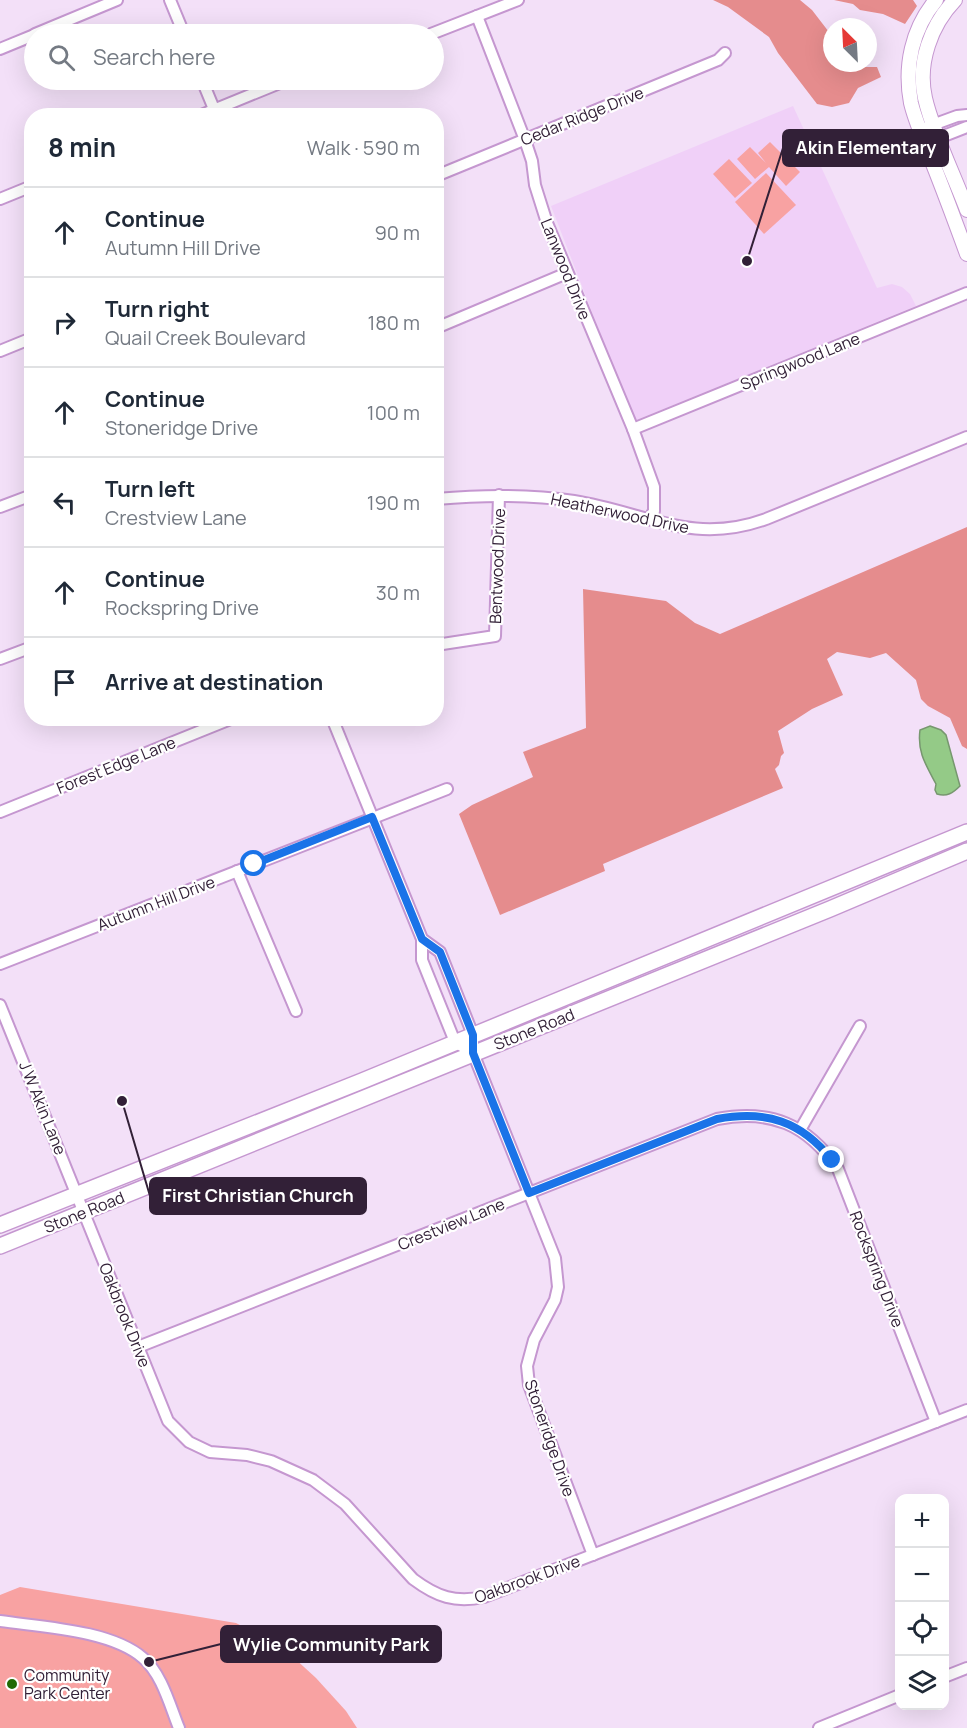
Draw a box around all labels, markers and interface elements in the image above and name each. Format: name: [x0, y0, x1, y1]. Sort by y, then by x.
north arrow: [823, 18, 877, 72]
search box: [24, 24, 444, 90]
icon: search: [45, 41, 78, 74]
text: Search here: [93, 42, 215, 72]
street label: Cedar Ridge Drive: [517, 81, 647, 151]
text: 8 min: [48, 129, 116, 165]
callout: Akin Elementary: [783, 130, 948, 166]
text: Walk · 590 m: [307, 134, 420, 161]
text: Akin Elementary: [796, 135, 936, 159]
text: Continue: [105, 204, 205, 234]
street label: Lanwood Drive: [536, 215, 596, 323]
icon: ahead: [48, 216, 81, 249]
text: 90 m: [374, 219, 420, 246]
text: Autumn Hill Drive: [105, 234, 261, 261]
text: Turn right: [105, 294, 210, 324]
icon: right: [48, 306, 81, 339]
text: 180 m: [367, 309, 420, 336]
text: Quail Creek Boulevard: [105, 324, 306, 351]
street label: Springwood Lane: [737, 327, 863, 395]
text: Continue: [105, 384, 205, 414]
icon: ahead: [48, 396, 81, 429]
text: 100 m: [367, 399, 420, 426]
text: Stoneridge Drive: [105, 414, 258, 441]
text: Turn left: [105, 474, 195, 504]
icon: left: [48, 486, 81, 519]
street label: Heatherwood Drive: [549, 488, 691, 538]
text: 190 m: [367, 489, 420, 516]
text: Crestview Lane: [105, 504, 247, 531]
street label: Bentwood Drive: [484, 508, 510, 624]
text: Continue: [105, 564, 205, 594]
icon: ahead: [48, 576, 81, 609]
text: 30 m: [376, 579, 420, 606]
text: Rockspring Drive: [105, 594, 259, 621]
icon: arrive: [48, 666, 81, 699]
text: Arrive at destination: [105, 667, 323, 697]
street label: Forest Edge Lane: [53, 731, 179, 799]
route start: [240, 850, 266, 876]
street label: Autumn Hill Drive: [94, 870, 218, 936]
street label: Stone Road: [490, 1003, 578, 1055]
street label: J W Akin Lane: [14, 1058, 72, 1158]
route end: [818, 1146, 844, 1172]
callout: First Christian Church: [150, 1178, 366, 1214]
text: First Christian Church: [162, 1183, 354, 1207]
street label: Stone Road: [40, 1186, 128, 1238]
street label: Crestview Lane: [394, 1193, 508, 1255]
street label: Rockspring Drive: [845, 1208, 909, 1330]
street label: Oakbrook Drive: [94, 1259, 156, 1371]
street label: Stoneridge Drive: [520, 1376, 580, 1500]
map controls: [895, 1494, 949, 1710]
button: +: [895, 1494, 949, 1548]
button: −: [895, 1548, 949, 1602]
street label: Oakbrook Drive: [471, 1550, 583, 1608]
button: locate: [895, 1602, 949, 1656]
callout: Wylie Community Park: [221, 1626, 441, 1662]
text: Wylie Community Park: [233, 1632, 430, 1656]
button: layers: [895, 1656, 949, 1710]
place label: Community Park Center: [24, 1664, 111, 1704]
marker: Community Park Center: [5, 1677, 19, 1691]

